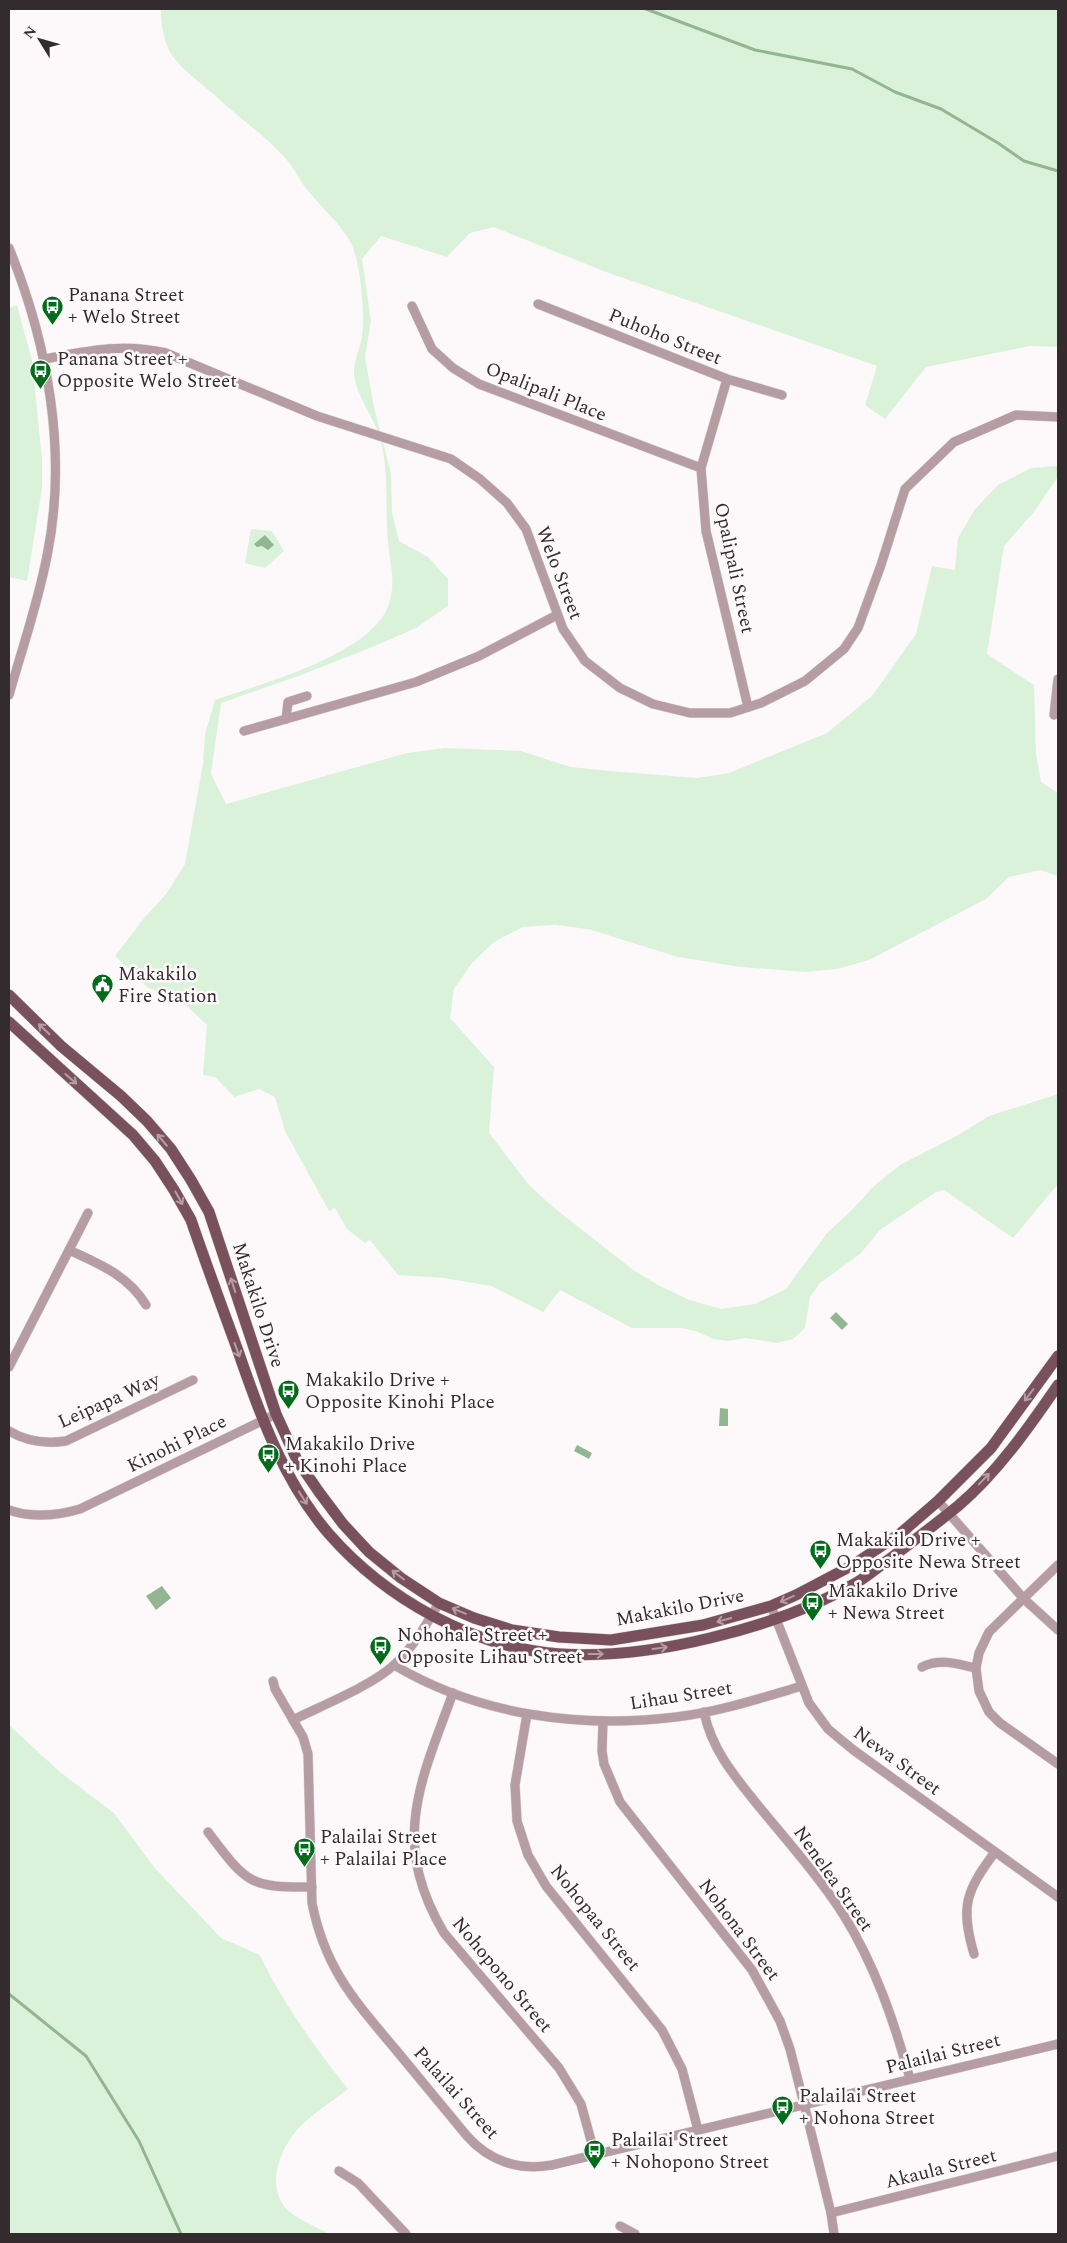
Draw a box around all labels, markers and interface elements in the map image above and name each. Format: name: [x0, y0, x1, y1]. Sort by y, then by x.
north arrow: [15, 15, 65, 65]
text: N: [18, 22, 42, 43]
place label: Panana Street + Welo Street: [68, 281, 184, 332]
bus stop icon: Panana Street + Welo Street: [40, 294, 64, 325]
street label: Puhoho Street: [604, 301, 726, 373]
place label: Panana Street + Opposite Welo Street: [57, 345, 237, 396]
street label: Opalipali Place: [481, 354, 611, 430]
bus stop icon: Panana Street + Opposite Welo Street: [29, 358, 53, 389]
street label: Opalipali Street: [706, 500, 762, 636]
street label: Welo Street: [528, 522, 590, 624]
place label: Makakilo Fire Station: [118, 960, 217, 1011]
public building icon: Makakilo Fire Station: [90, 973, 114, 1004]
one-way arrow: [38, 1023, 50, 1035]
one-way arrow: [64, 1073, 77, 1084]
one-way arrow: [157, 1133, 168, 1146]
one-way arrow: [174, 1191, 184, 1206]
street label: Makakilo Drive: [224, 1239, 292, 1371]
one-way arrow: [228, 1277, 237, 1293]
one-way arrow: [233, 1342, 242, 1357]
street label: Leipapa Way: [53, 1365, 165, 1436]
place label: Makakilo Drive + Opposite Kinohi Place: [305, 1366, 495, 1417]
bus stop icon: Makakilo Drive + Opposite Kinohi Place: [277, 1379, 301, 1410]
one-way arrow: [1024, 1388, 1035, 1401]
street label: Kinohi Place: [122, 1407, 232, 1481]
place label: Makakilo Drive + Kinohi Place: [285, 1430, 415, 1481]
bus stop icon: Makakilo Drive + Kinohi Place: [257, 1443, 281, 1474]
one-way arrow: [978, 1473, 990, 1485]
one-way arrow: [298, 1490, 308, 1504]
place label: Makakilo Drive + Opposite Newa Street: [836, 1526, 1021, 1577]
bus stop icon: Makakilo Drive + Opposite Newa Street: [808, 1539, 832, 1570]
one-way arrow: [392, 1570, 405, 1581]
place label: Makakilo Drive + Newa Street: [828, 1577, 958, 1628]
street label: Makakilo Drive: [613, 1581, 747, 1635]
bus stop icon: Makakilo Drive + Newa Street: [800, 1590, 824, 1621]
one-way arrow: [780, 1595, 795, 1604]
one-way arrow: [452, 1606, 467, 1616]
one-way arrow: [716, 1615, 732, 1625]
place label: Nohohale Street + Opposite Lihau Street: [397, 1621, 583, 1672]
bus stop icon: Nohohale Street + Opposite Lihau Street: [369, 1634, 393, 1665]
one-way arrow: [652, 1643, 668, 1653]
one-way arrow: [588, 1649, 604, 1659]
street label: Lihau Street: [628, 1674, 735, 1718]
street label: Newa Street: [847, 1719, 947, 1803]
street label: Nenelea Street: [786, 1820, 880, 1938]
place label: Palailai Street + Palailai Place: [320, 1823, 447, 1874]
bus stop icon: Palailai Street + Palailai Place: [292, 1836, 316, 1867]
street label: Nohopaa Street: [543, 1858, 648, 1978]
street label: Nohona Street: [691, 1873, 787, 1988]
street label: Nohopono Street: [445, 1911, 560, 2040]
street label: Palailai Street: [883, 2026, 1004, 2082]
street label: Palailai Street: [406, 2040, 506, 2146]
place label: Palailai Street + Nohona Street: [799, 2082, 935, 2133]
bus stop icon: Palailai Street + Nohona Street: [771, 2095, 795, 2126]
place label: Palailai Street + Nohopono Street: [611, 2126, 769, 2177]
bus stop icon: Palailai Street + Nohopono Street: [583, 2139, 607, 2170]
street label: Akaula Street: [882, 2141, 1000, 2197]

